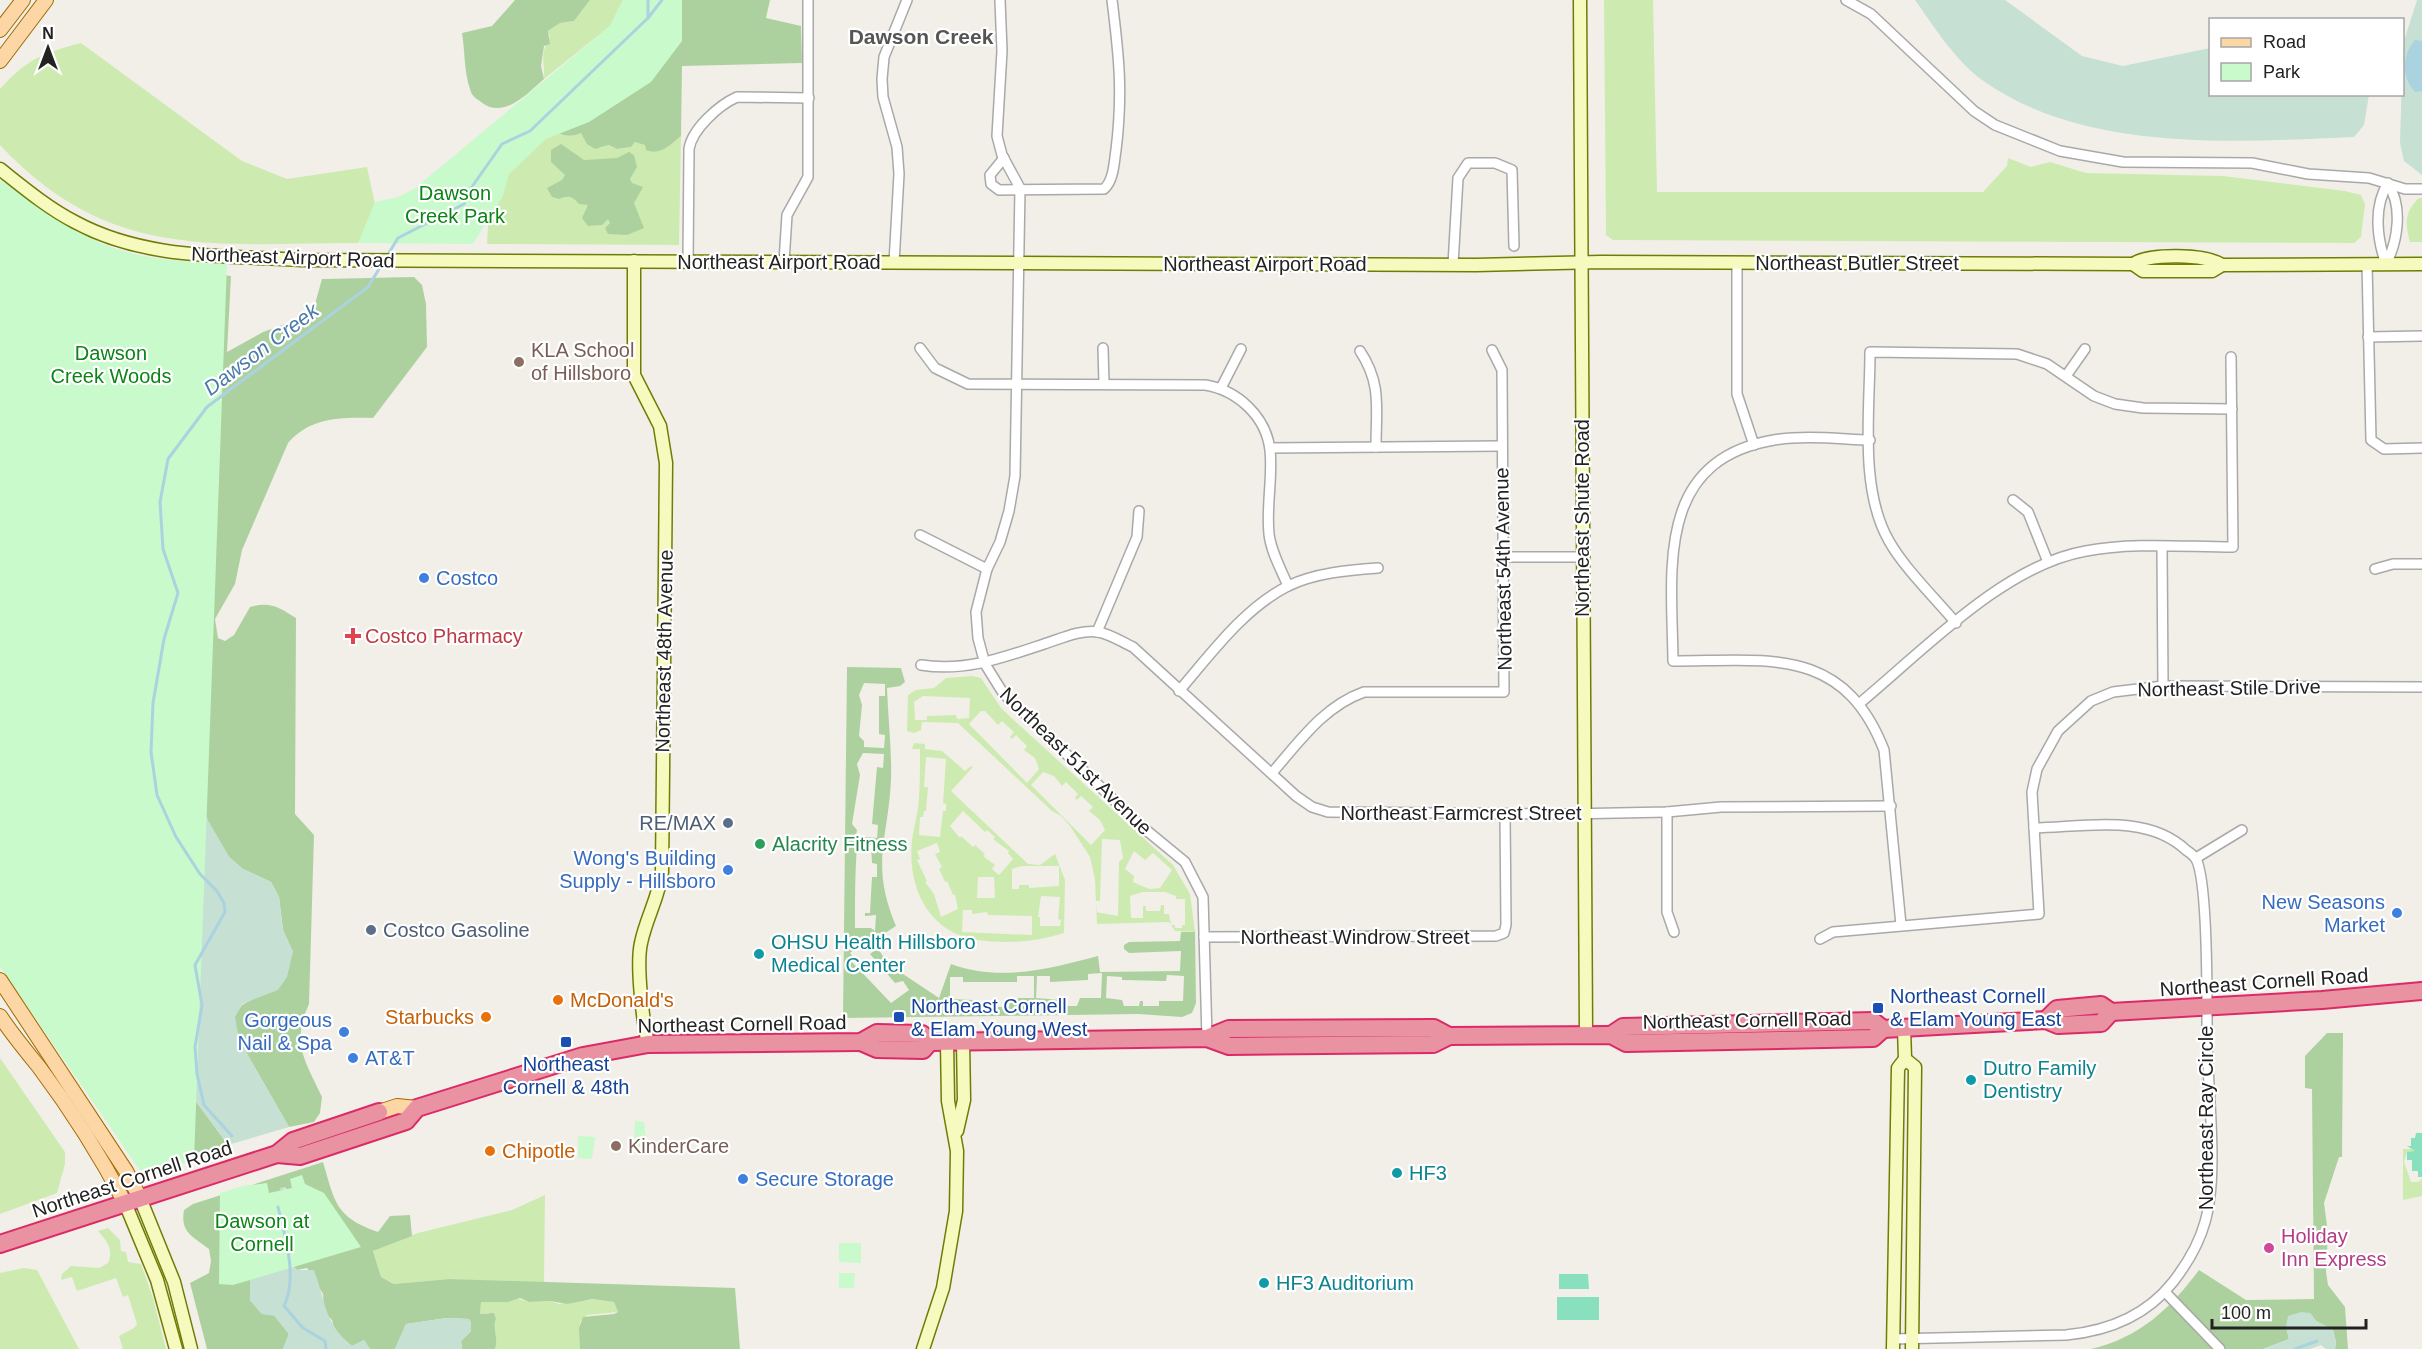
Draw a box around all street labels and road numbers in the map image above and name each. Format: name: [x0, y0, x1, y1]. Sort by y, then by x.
street label: Northeast Airport Road: [191, 242, 395, 272]
street label: Northeast Airport Road: [677, 251, 881, 273]
street label: Northeast Butler Street: [1755, 252, 1959, 274]
street label: Northeast Airport Road: [1163, 253, 1367, 275]
street label: Northeast Shute Road: [1571, 419, 1593, 617]
street label: Northeast 54th Avenue: [1490, 467, 1516, 671]
street label: Northeast 48th Avenue: [651, 549, 677, 753]
street label: Northeast Stile Drive: [2137, 675, 2321, 701]
street label: Northeast 51st Avenue: [996, 683, 1156, 839]
street label: Northeast Farmcrest Street: [1340, 802, 1582, 824]
street label: Northeast Windrow Street: [1241, 926, 1470, 948]
street label: Northeast Cornell Road: [2159, 964, 2369, 1000]
street label: Northeast Cornell Road: [1642, 1007, 1852, 1033]
street label: Northeast Cornell Road: [637, 1011, 847, 1037]
street label: Northeast Ray Circle: [2195, 1026, 2217, 1210]
street label: Northeast Cornell Road: [29, 1136, 235, 1222]

